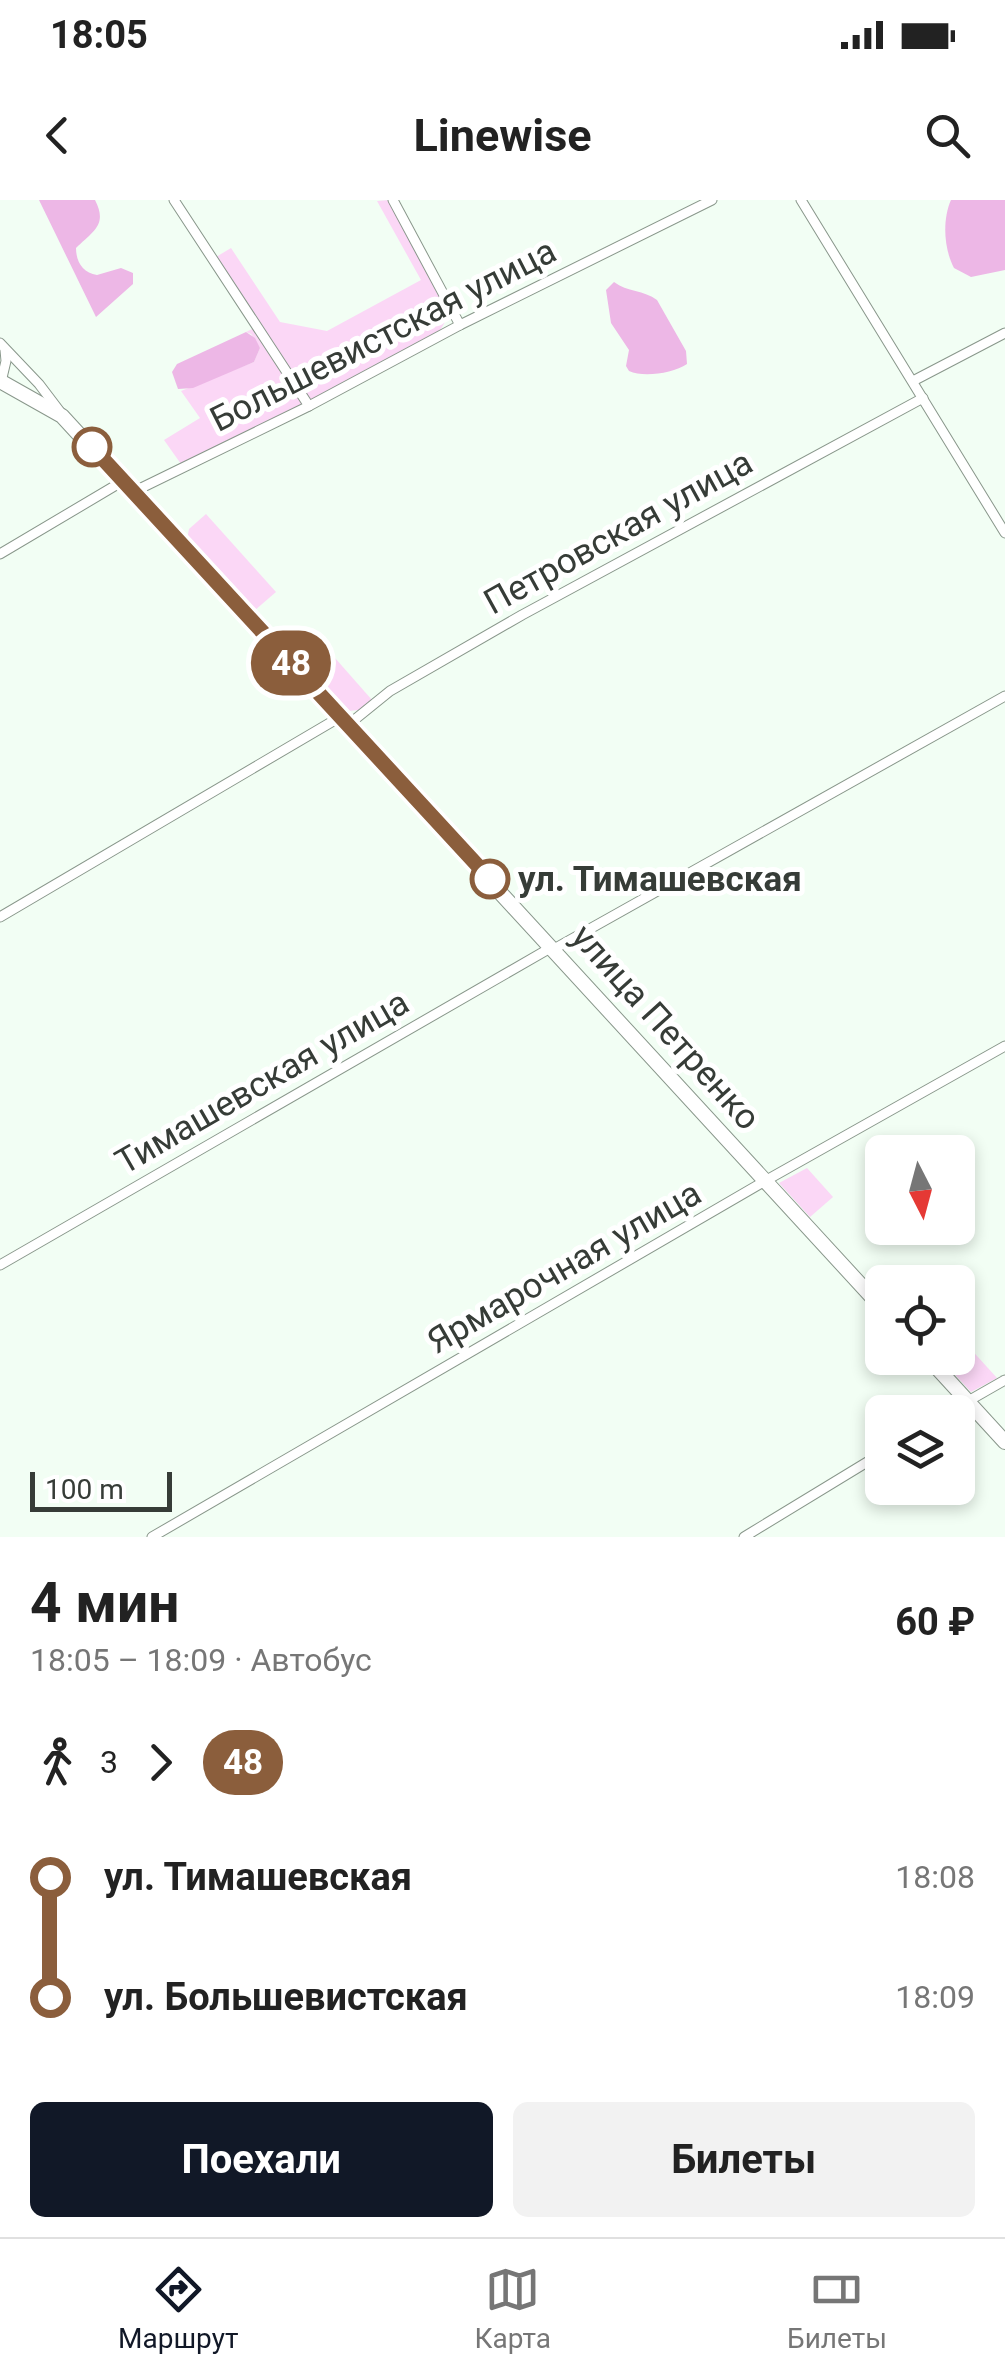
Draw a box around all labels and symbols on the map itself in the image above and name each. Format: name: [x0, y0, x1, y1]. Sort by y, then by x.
street label: Большевистская улица: [204, 230, 563, 440]
unlabelled marker: [73, 428, 111, 466]
street label: Петровская улица: [477, 442, 759, 623]
line badge: 48: [246, 630, 336, 696]
place label: ул. Тимашевская: [518, 859, 802, 900]
marker: ул. Тимашевская: [471, 860, 509, 898]
street label: улица Петренко: [563, 916, 768, 1138]
street label: Тимашевская улица: [109, 982, 416, 1183]
north arrow: [865, 1135, 975, 1245]
street label: Ярмарочная улица: [420, 1172, 708, 1362]
scale bar: [30, 1467, 172, 1512]

